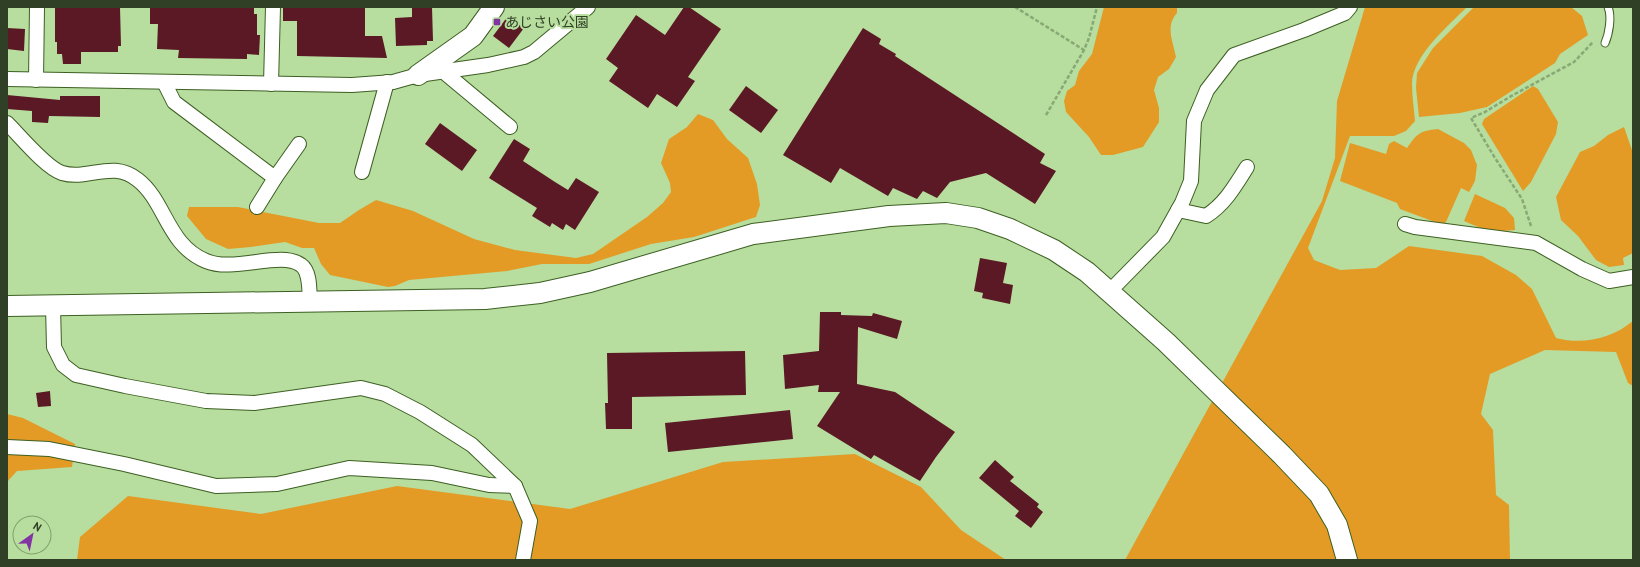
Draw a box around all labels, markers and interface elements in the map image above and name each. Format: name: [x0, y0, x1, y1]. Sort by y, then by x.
place label: あじさい公園: [505, 13, 589, 31]
marker: あじさい公園: [492, 17, 502, 27]
north arrow: [12, 515, 52, 555]
text: N: [31, 519, 44, 534]

